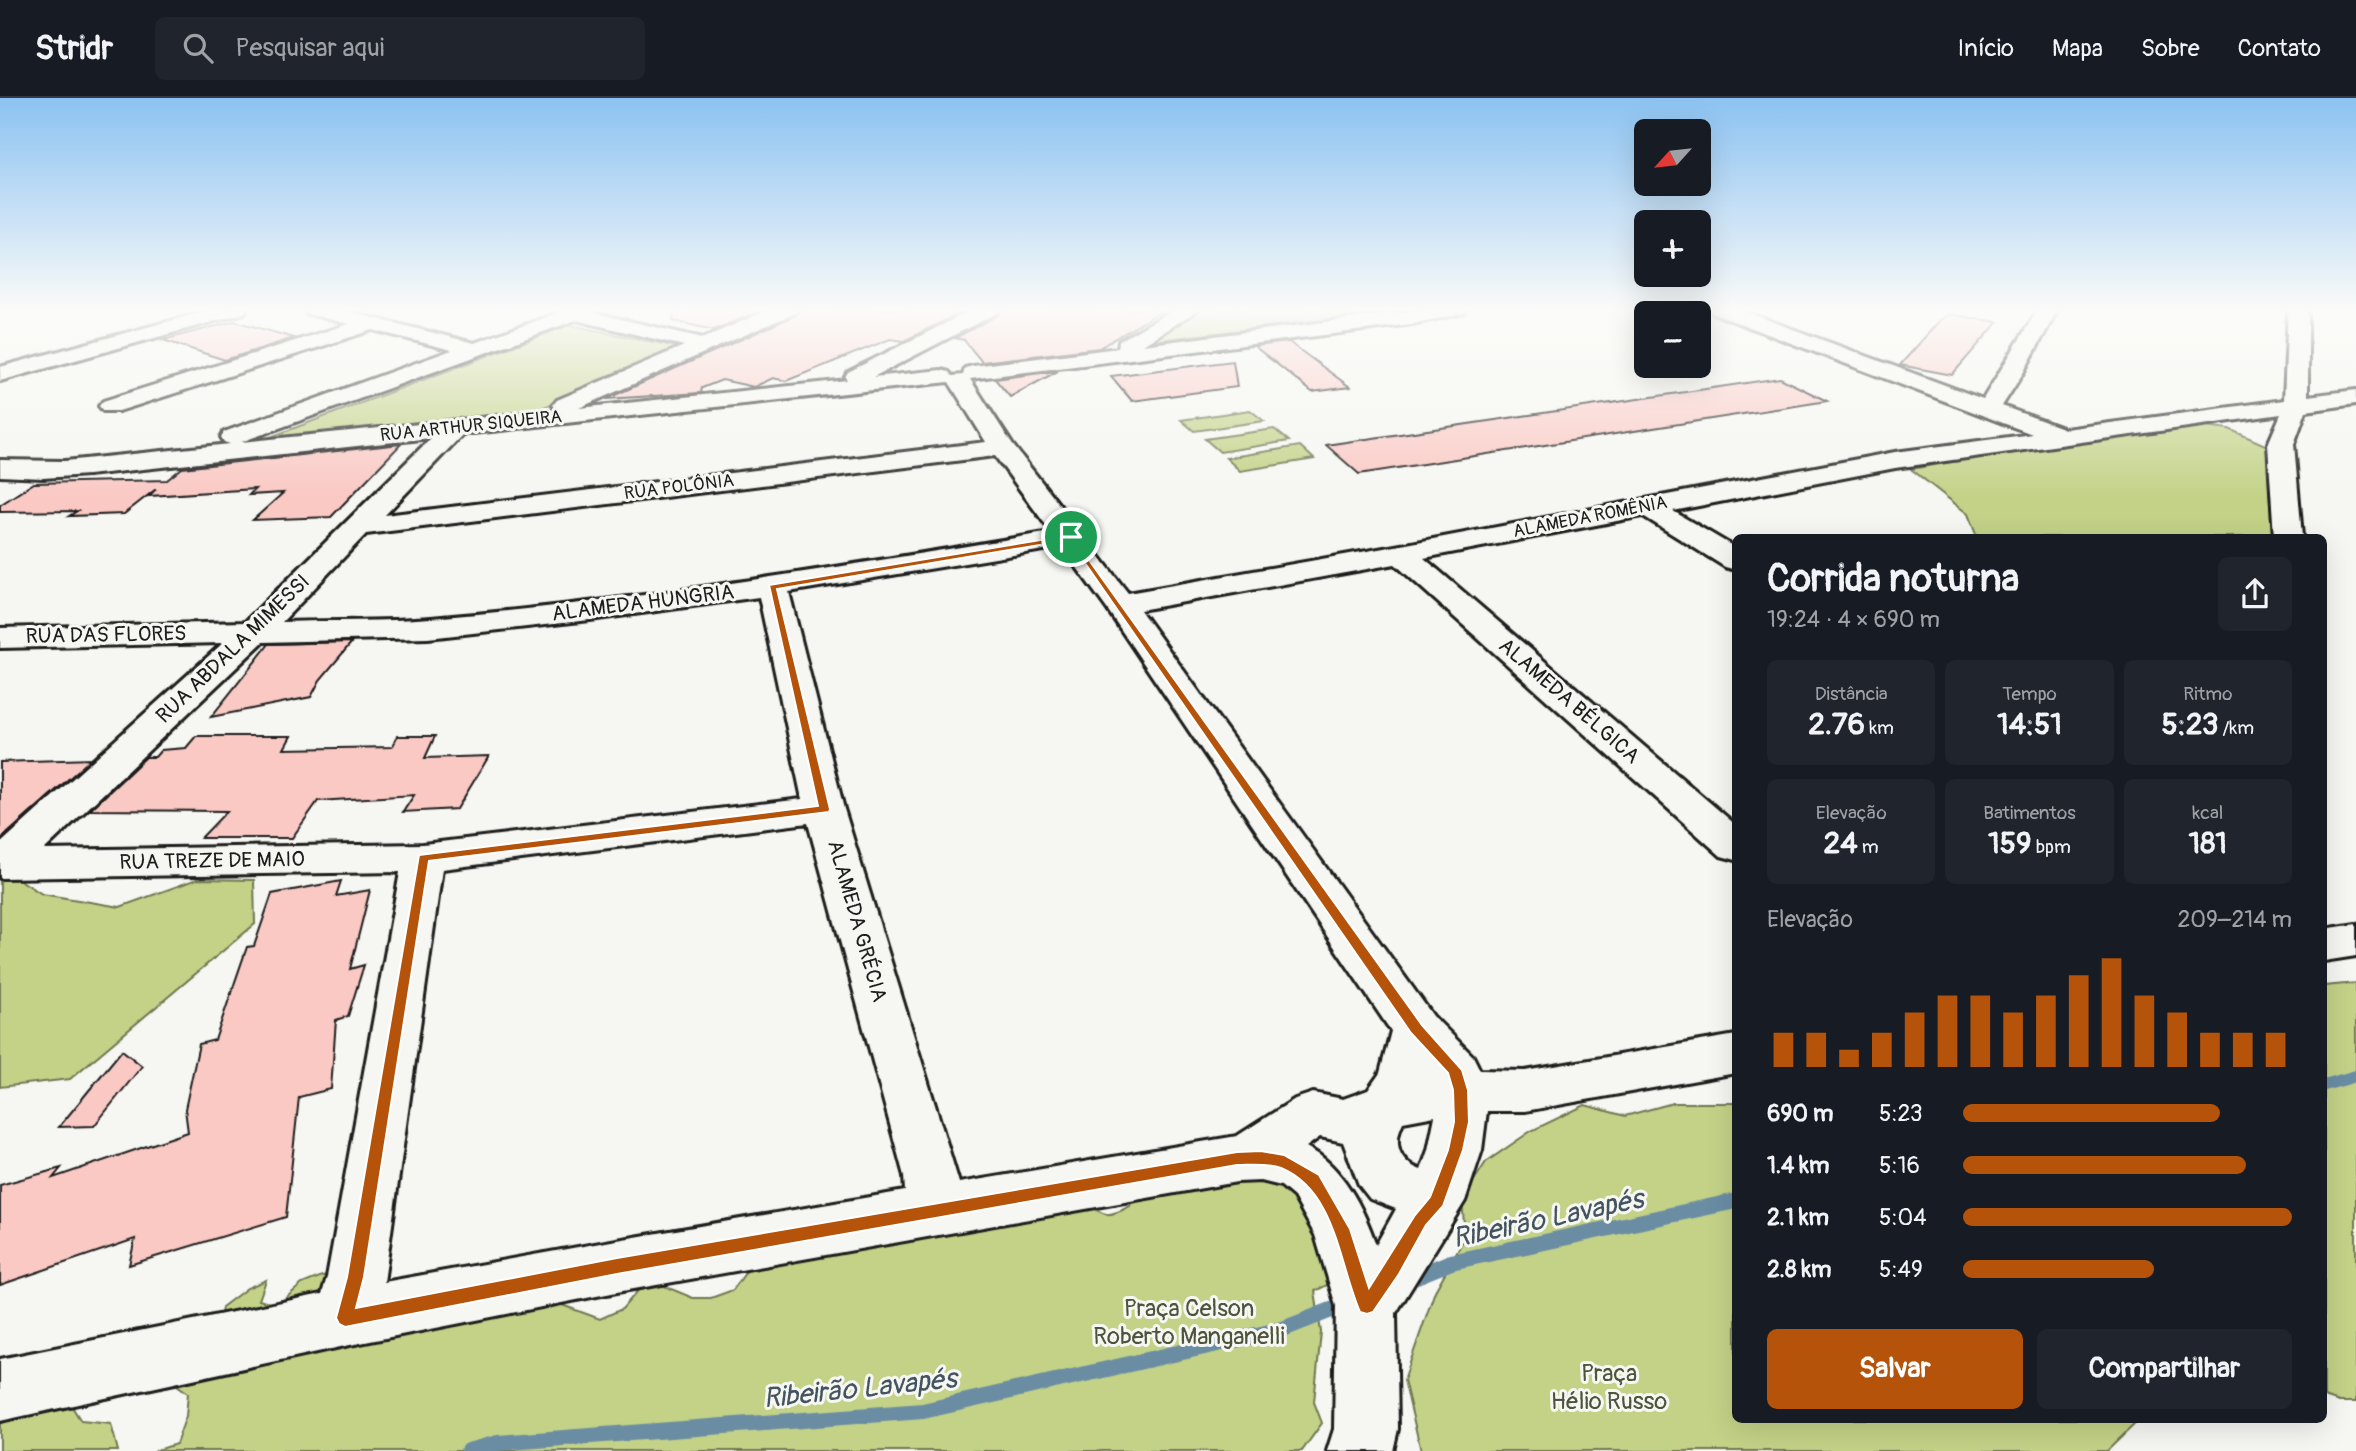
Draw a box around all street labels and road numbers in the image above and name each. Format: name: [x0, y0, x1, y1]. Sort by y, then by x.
street label: RUA ARTHUR SIQUEIRA: [379, 405, 563, 447]
street label: RUA POLÔNIA: [623, 469, 736, 505]
street label: ALAMEDA ROMÊNIA: [1511, 491, 1669, 543]
street label: RUA ABDALA MIMESSI: [150, 569, 316, 729]
street label: ALAMEDA HUNGRIA: [550, 578, 736, 628]
street label: RUA DAS FLORES: [25, 620, 187, 650]
street label: ALAMEDA BÉLGICA: [1493, 632, 1645, 770]
street label: ALAMEDA GRÉCIA: [821, 837, 893, 1005]
street label: RUA TREZE DE MAIO: [119, 846, 305, 876]

